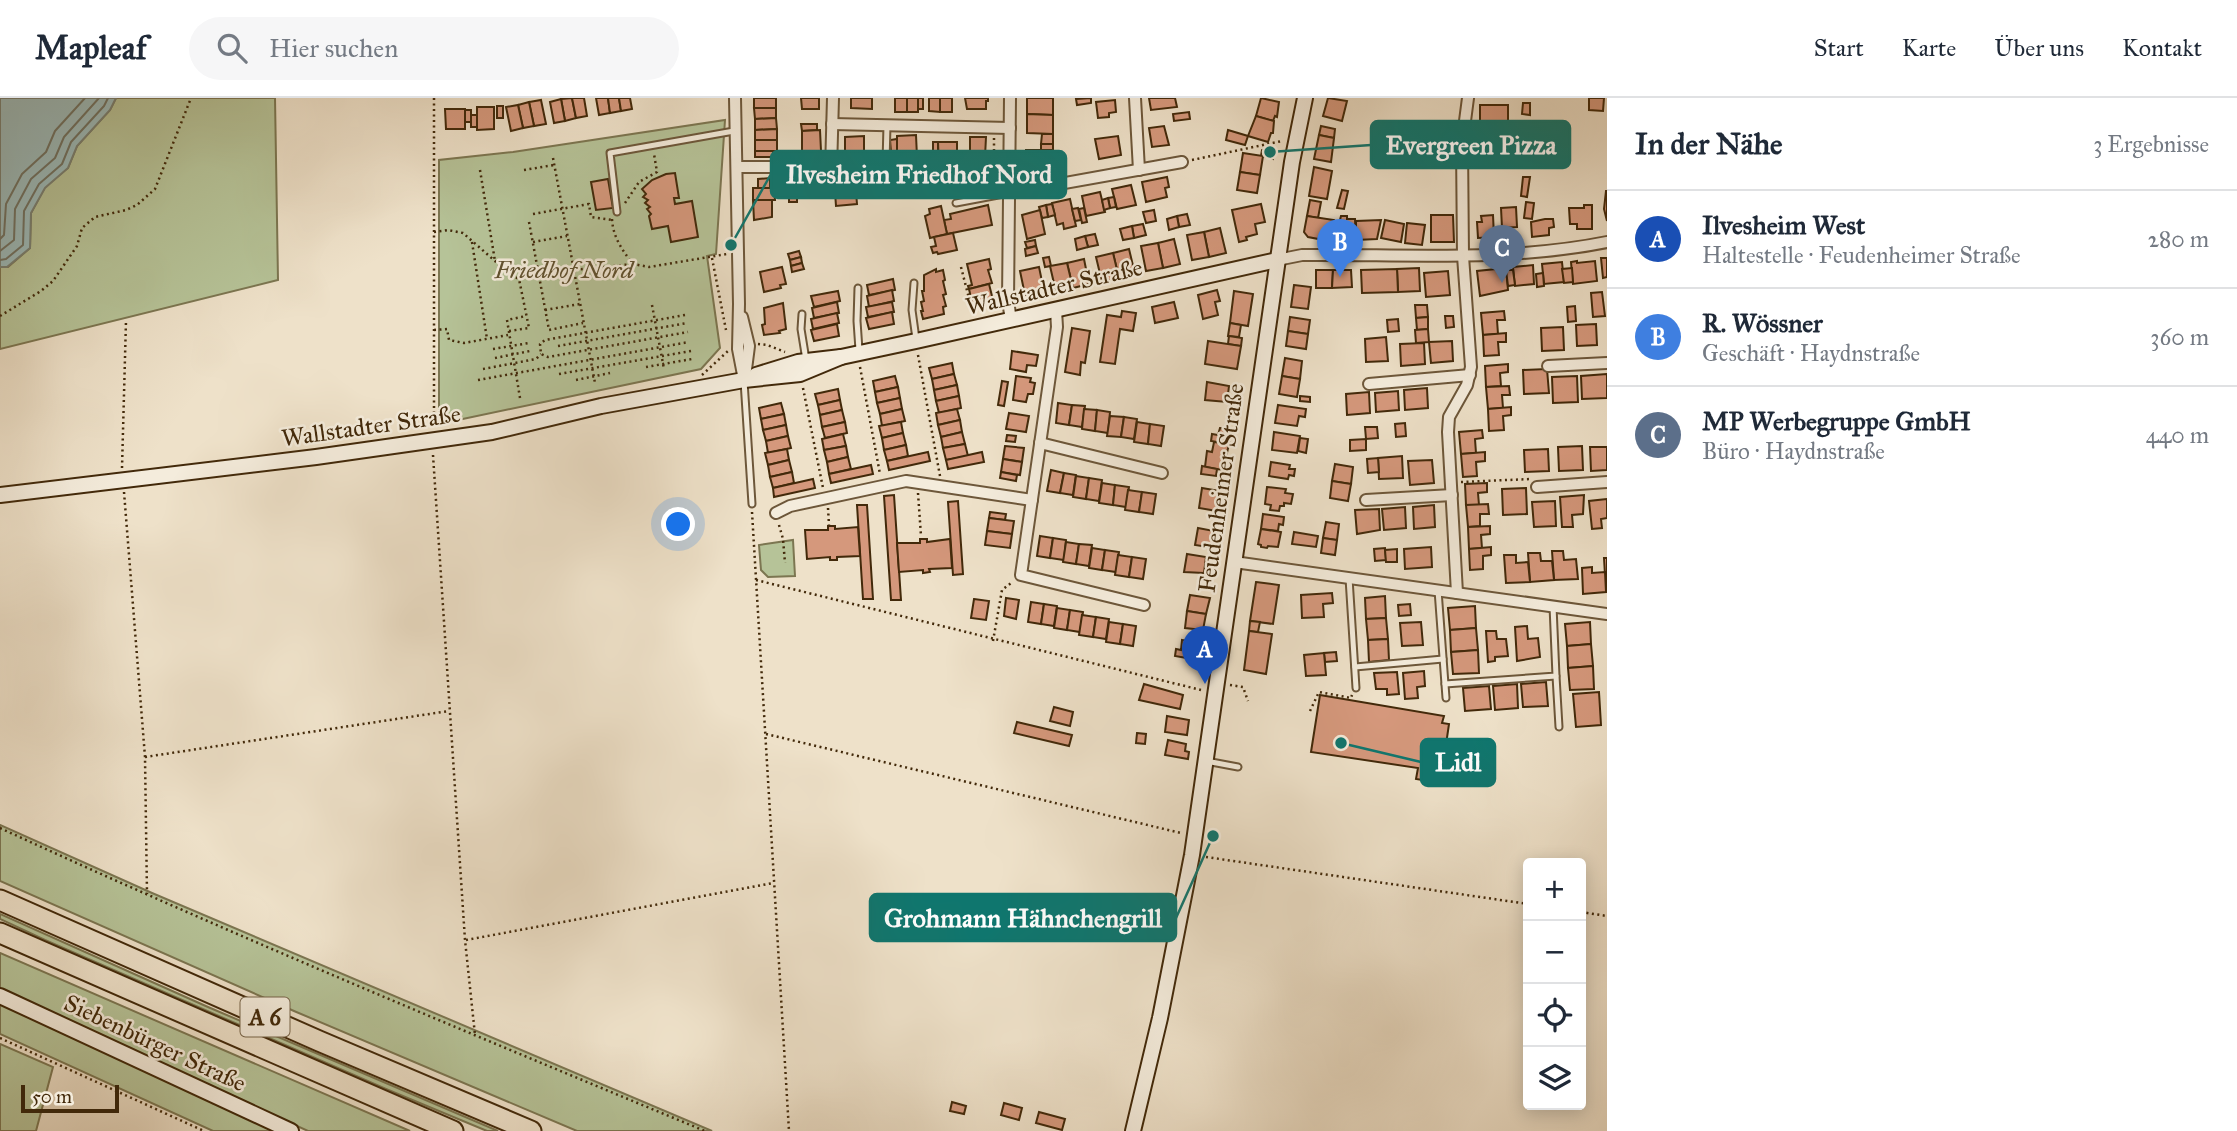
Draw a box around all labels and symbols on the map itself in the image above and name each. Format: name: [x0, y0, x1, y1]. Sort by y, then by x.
callout: Evergreen Pizza: [1371, 121, 1570, 168]
text: Evergreen Pizza: [1386, 129, 1557, 162]
callout: Ilvesheim Friedhof Nord: [771, 151, 1066, 198]
text: Ilvesheim Friedhof Nord: [786, 158, 1053, 190]
pin: B: [1317, 219, 1363, 277]
pin: C: [1479, 225, 1525, 283]
street label: Wallstadter Straße: [963, 252, 1145, 322]
park label: Friedhof Nord: [493, 255, 635, 285]
street label: Feudenheimer Straße: [1191, 381, 1251, 595]
street label: Wallstadter Straße: [279, 399, 463, 453]
your location: [661, 507, 695, 541]
pin: A: [1182, 626, 1228, 684]
callout: Lidl: [1421, 739, 1495, 786]
text: Lidl: [1435, 746, 1482, 778]
callout: Grohmann Hähnchengrill: [870, 894, 1176, 941]
text: Grohmann Hähnchengrill: [884, 902, 1163, 935]
street label: Siebenbürger Straße: [59, 988, 251, 1098]
road number: A 6: [240, 998, 290, 1036]
scale bar: [21, 1082, 119, 1114]

